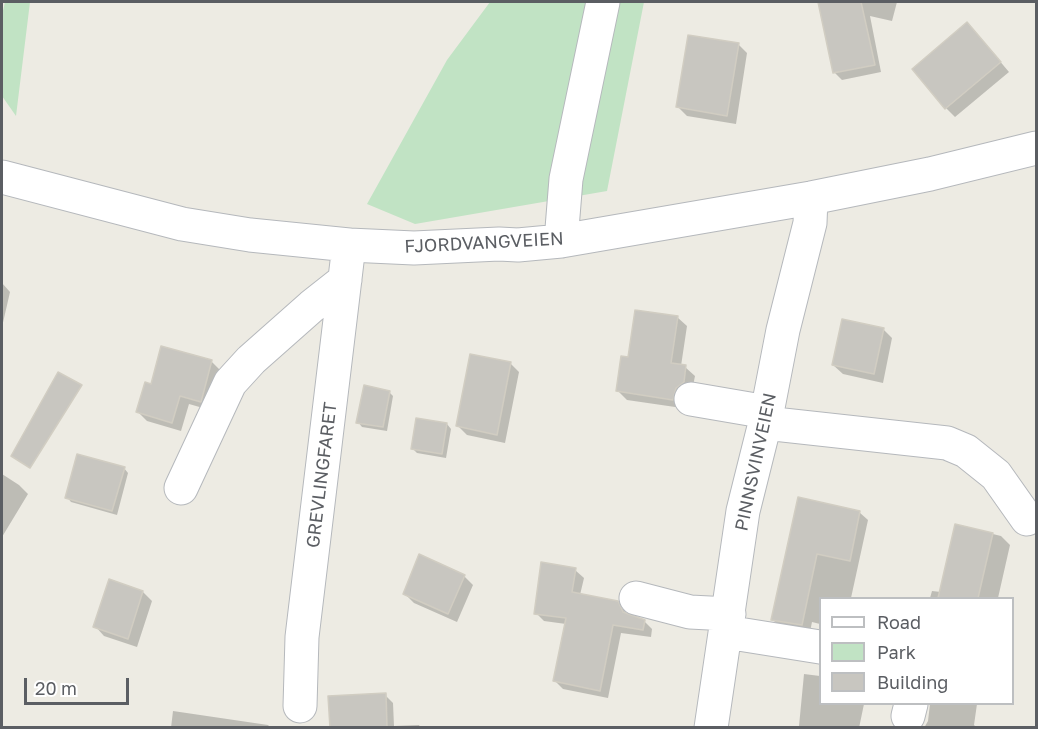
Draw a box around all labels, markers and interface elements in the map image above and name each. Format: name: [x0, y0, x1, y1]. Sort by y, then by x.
street label: FJORDVANGVEIEN: [404, 228, 564, 258]
street label: PINNSVINVEIEN: [731, 391, 781, 533]
street label: GREVLINGFARET: [302, 401, 342, 549]
legend: [819, 597, 1014, 705]
text: Road: [877, 611, 921, 633]
text: Park: [877, 641, 916, 663]
scale bar: [27, 666, 132, 704]
text: Building: [877, 671, 948, 693]
text: 20 m: [35, 677, 77, 699]

